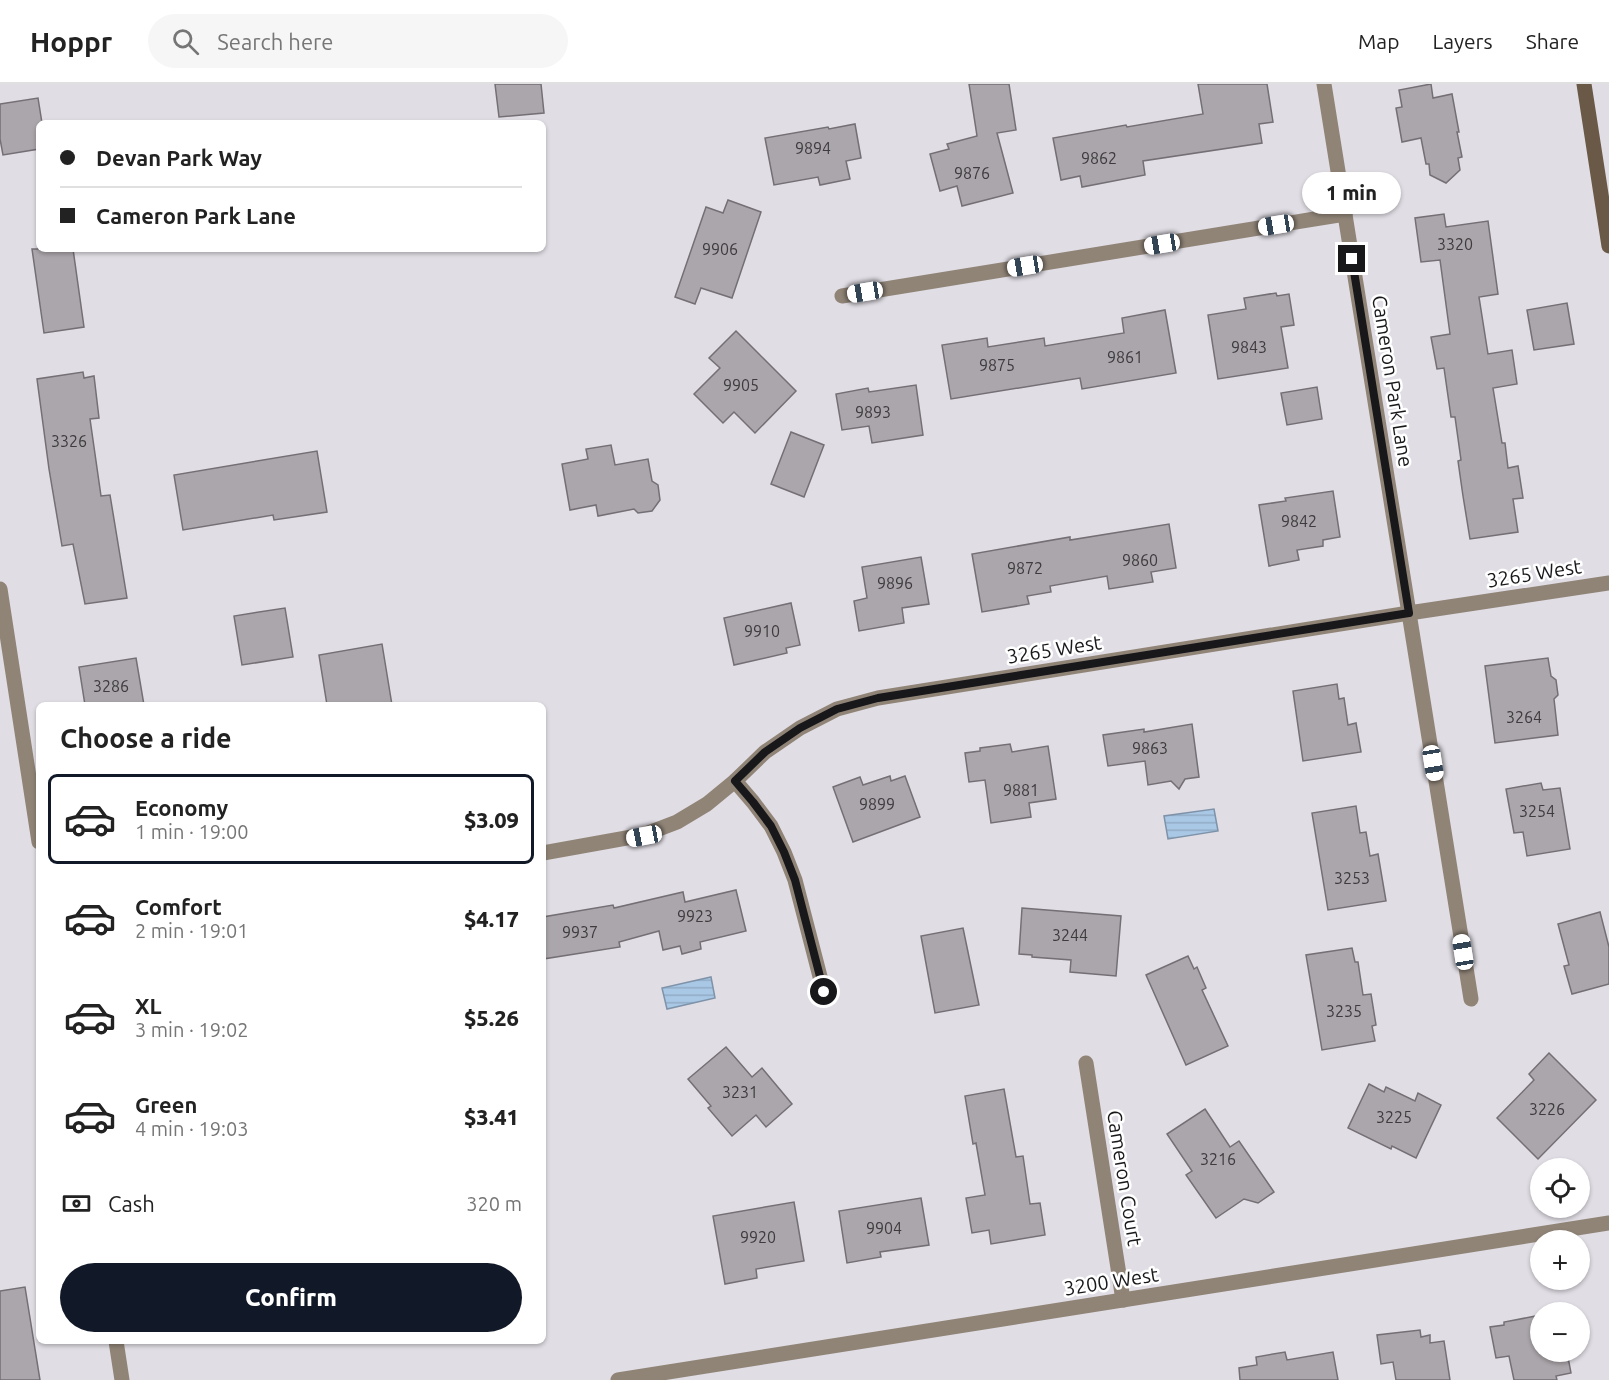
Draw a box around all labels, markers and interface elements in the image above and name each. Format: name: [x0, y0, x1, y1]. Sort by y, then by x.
search box: [148, 14, 568, 68]
icon: search: [169, 25, 202, 58]
text: Hoppr: [30, 26, 112, 57]
text: Search here: [217, 29, 334, 54]
text: Map: [1358, 29, 1399, 53]
text: Layers: [1432, 29, 1493, 53]
text: Share: [1526, 29, 1579, 53]
house number: 9894: [795, 139, 831, 157]
text: Devan Park Way: [96, 145, 262, 170]
house number: 9862: [1081, 149, 1117, 167]
house number: 9876: [954, 164, 990, 182]
callout: 1 min: [1302, 172, 1402, 214]
text: 1 min: [1326, 181, 1377, 204]
text: Cameron Park Lane: [96, 203, 296, 228]
car: [1257, 213, 1295, 237]
car: [1143, 232, 1181, 256]
house number: 3320: [1437, 235, 1473, 253]
house number: 9906: [702, 240, 738, 258]
route end: [1338, 245, 1365, 272]
car: [1006, 254, 1044, 278]
car: [846, 280, 884, 304]
street label: Cameron Park Lane: [1368, 294, 1418, 468]
house number: 9843: [1231, 338, 1267, 356]
house number: 9861: [1107, 348, 1143, 366]
house number: 9875: [979, 356, 1015, 374]
house number: 9905: [723, 376, 759, 394]
house number: 9893: [855, 403, 891, 421]
house number: 3326: [51, 432, 87, 450]
house number: 9842: [1281, 512, 1317, 530]
house number: 9860: [1122, 551, 1158, 569]
street label: 3265 West: [1485, 554, 1583, 592]
house number: 9872: [1007, 559, 1043, 577]
house number: 9896: [877, 574, 913, 592]
house number: 9910: [744, 622, 780, 640]
street label: 3265 West: [1005, 630, 1103, 668]
house number: 3286: [93, 677, 129, 695]
house number: 3264: [1506, 708, 1542, 726]
text: Choose a ride: [60, 723, 232, 753]
house number: 9863: [1132, 739, 1168, 757]
car: [1421, 744, 1445, 782]
house number: 9881: [1003, 781, 1039, 799]
icon: car: [63, 792, 117, 846]
text: Economy: [135, 795, 228, 820]
house number: 9899: [859, 795, 895, 813]
house number: 3254: [1519, 802, 1555, 820]
text: $3.09: [464, 807, 519, 832]
text: 1 min · 19:00: [135, 820, 249, 843]
car: [625, 824, 663, 848]
house number: 3253: [1334, 869, 1370, 887]
icon: car: [63, 891, 117, 945]
text: Comfort: [135, 894, 222, 919]
text: $4.17: [464, 906, 519, 931]
house number: 9923: [677, 907, 713, 925]
text: 2 min · 19:01: [135, 919, 249, 942]
house number: 9937: [562, 923, 598, 941]
house number: 3244: [1052, 926, 1088, 944]
car: [1451, 933, 1475, 971]
route start: [810, 978, 837, 1005]
icon: car: [63, 990, 117, 1044]
text: XL: [135, 993, 162, 1018]
house number: 3235: [1326, 1002, 1362, 1020]
text: $5.26: [464, 1005, 519, 1030]
text: 3 min · 19:02: [135, 1018, 249, 1041]
house number: 3231: [722, 1083, 758, 1101]
icon: car: [63, 1089, 117, 1143]
text: Green: [135, 1092, 197, 1117]
house number: 3226: [1529, 1100, 1565, 1118]
text: $3.41: [464, 1104, 519, 1129]
house number: 3225: [1376, 1108, 1412, 1126]
street label: Cameron Court: [1103, 1109, 1147, 1248]
text: 4 min · 19:03: [135, 1117, 249, 1140]
house number: 3216: [1200, 1150, 1236, 1168]
map controls: [1530, 1158, 1590, 1362]
button: locate: [1530, 1158, 1590, 1218]
icon: cash: [60, 1187, 93, 1220]
text: Cash: [108, 1191, 155, 1216]
text: 320 m: [466, 1192, 522, 1215]
house number: 9904: [866, 1219, 902, 1237]
house number: 9920: [740, 1228, 776, 1246]
button: +: [1530, 1230, 1590, 1290]
street label: 3200 West: [1062, 1262, 1160, 1300]
button: Confirm: [60, 1263, 522, 1332]
button: −: [1530, 1302, 1590, 1362]

